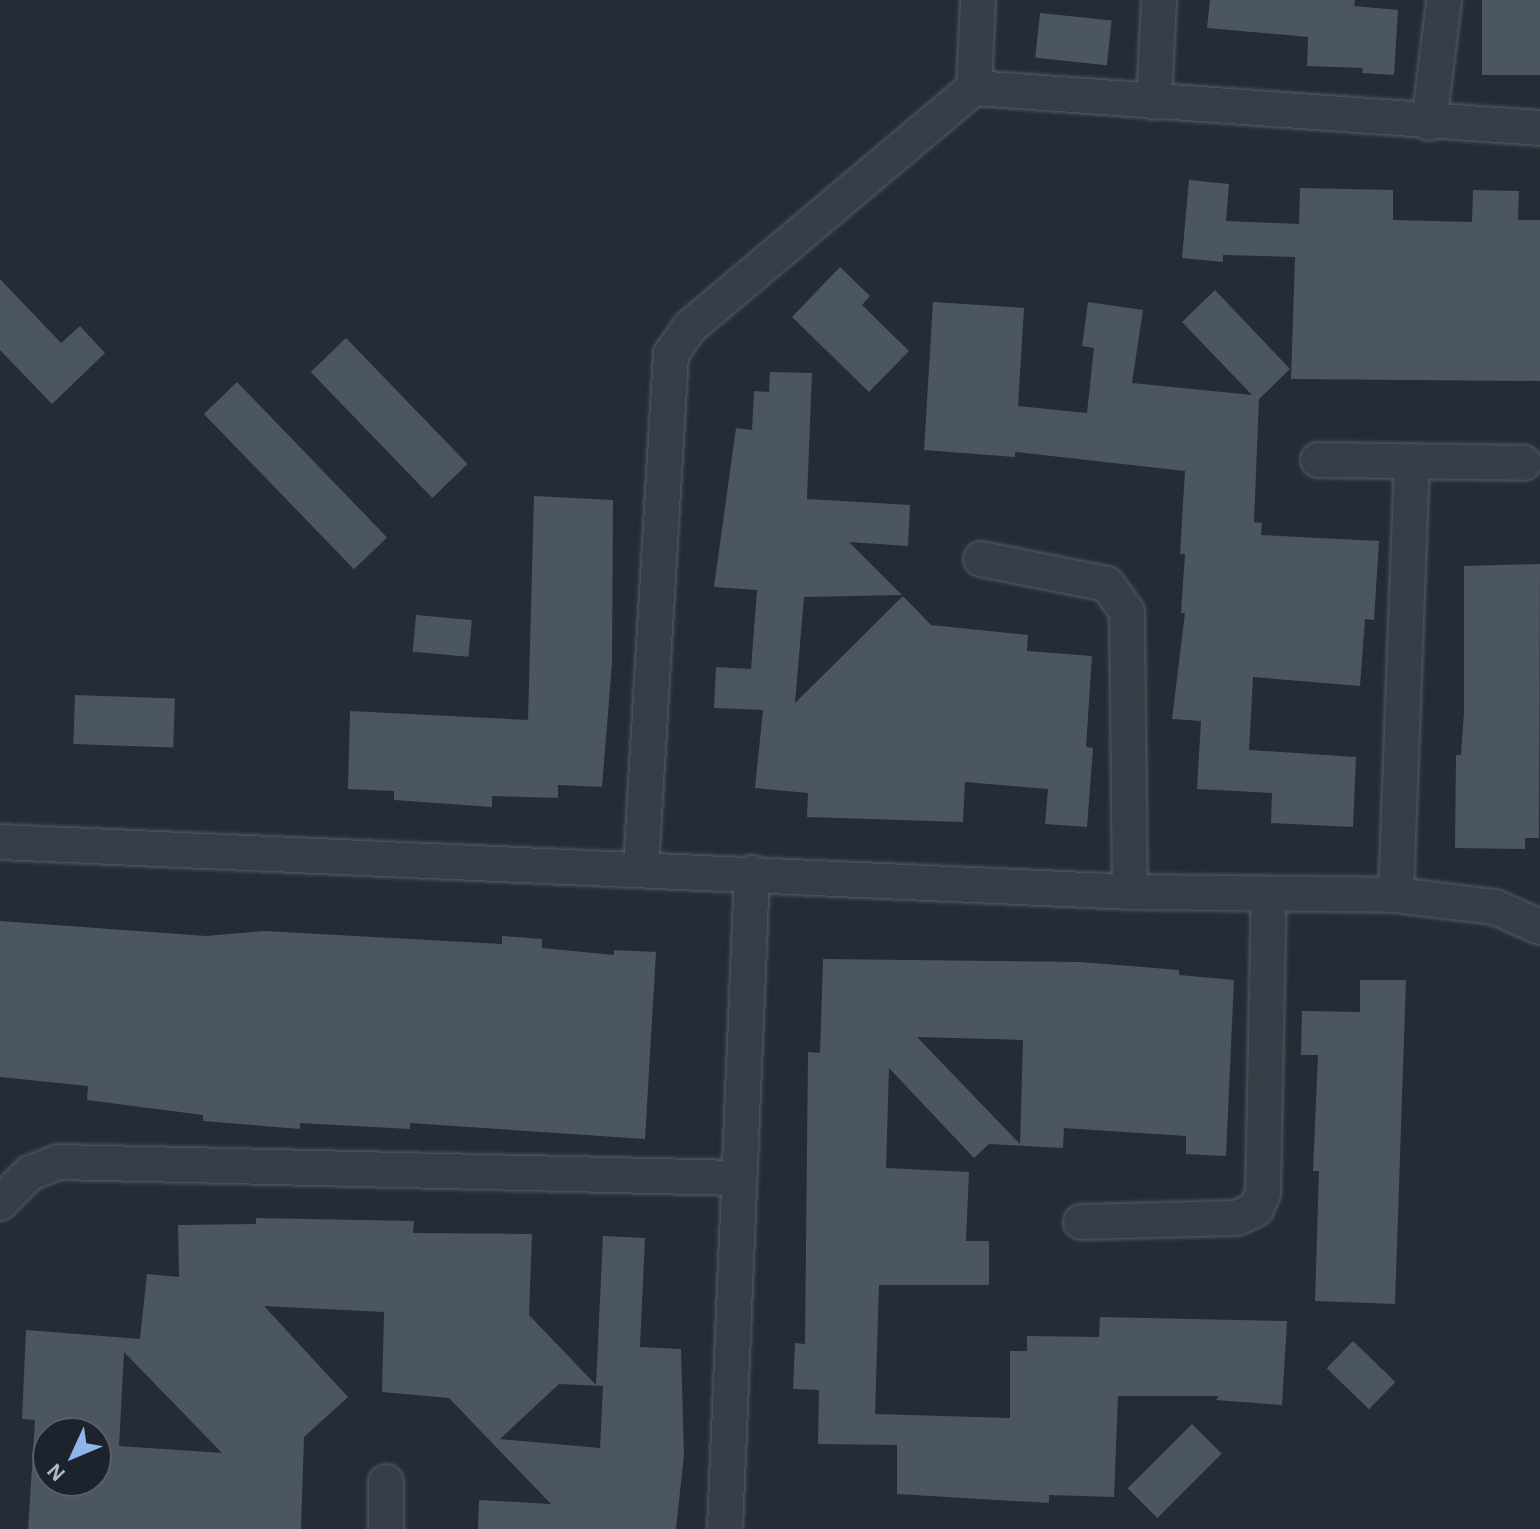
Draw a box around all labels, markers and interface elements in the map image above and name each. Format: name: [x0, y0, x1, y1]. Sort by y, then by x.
north arrow: [32, 1417, 112, 1497]
text: N: [43, 1459, 69, 1485]

